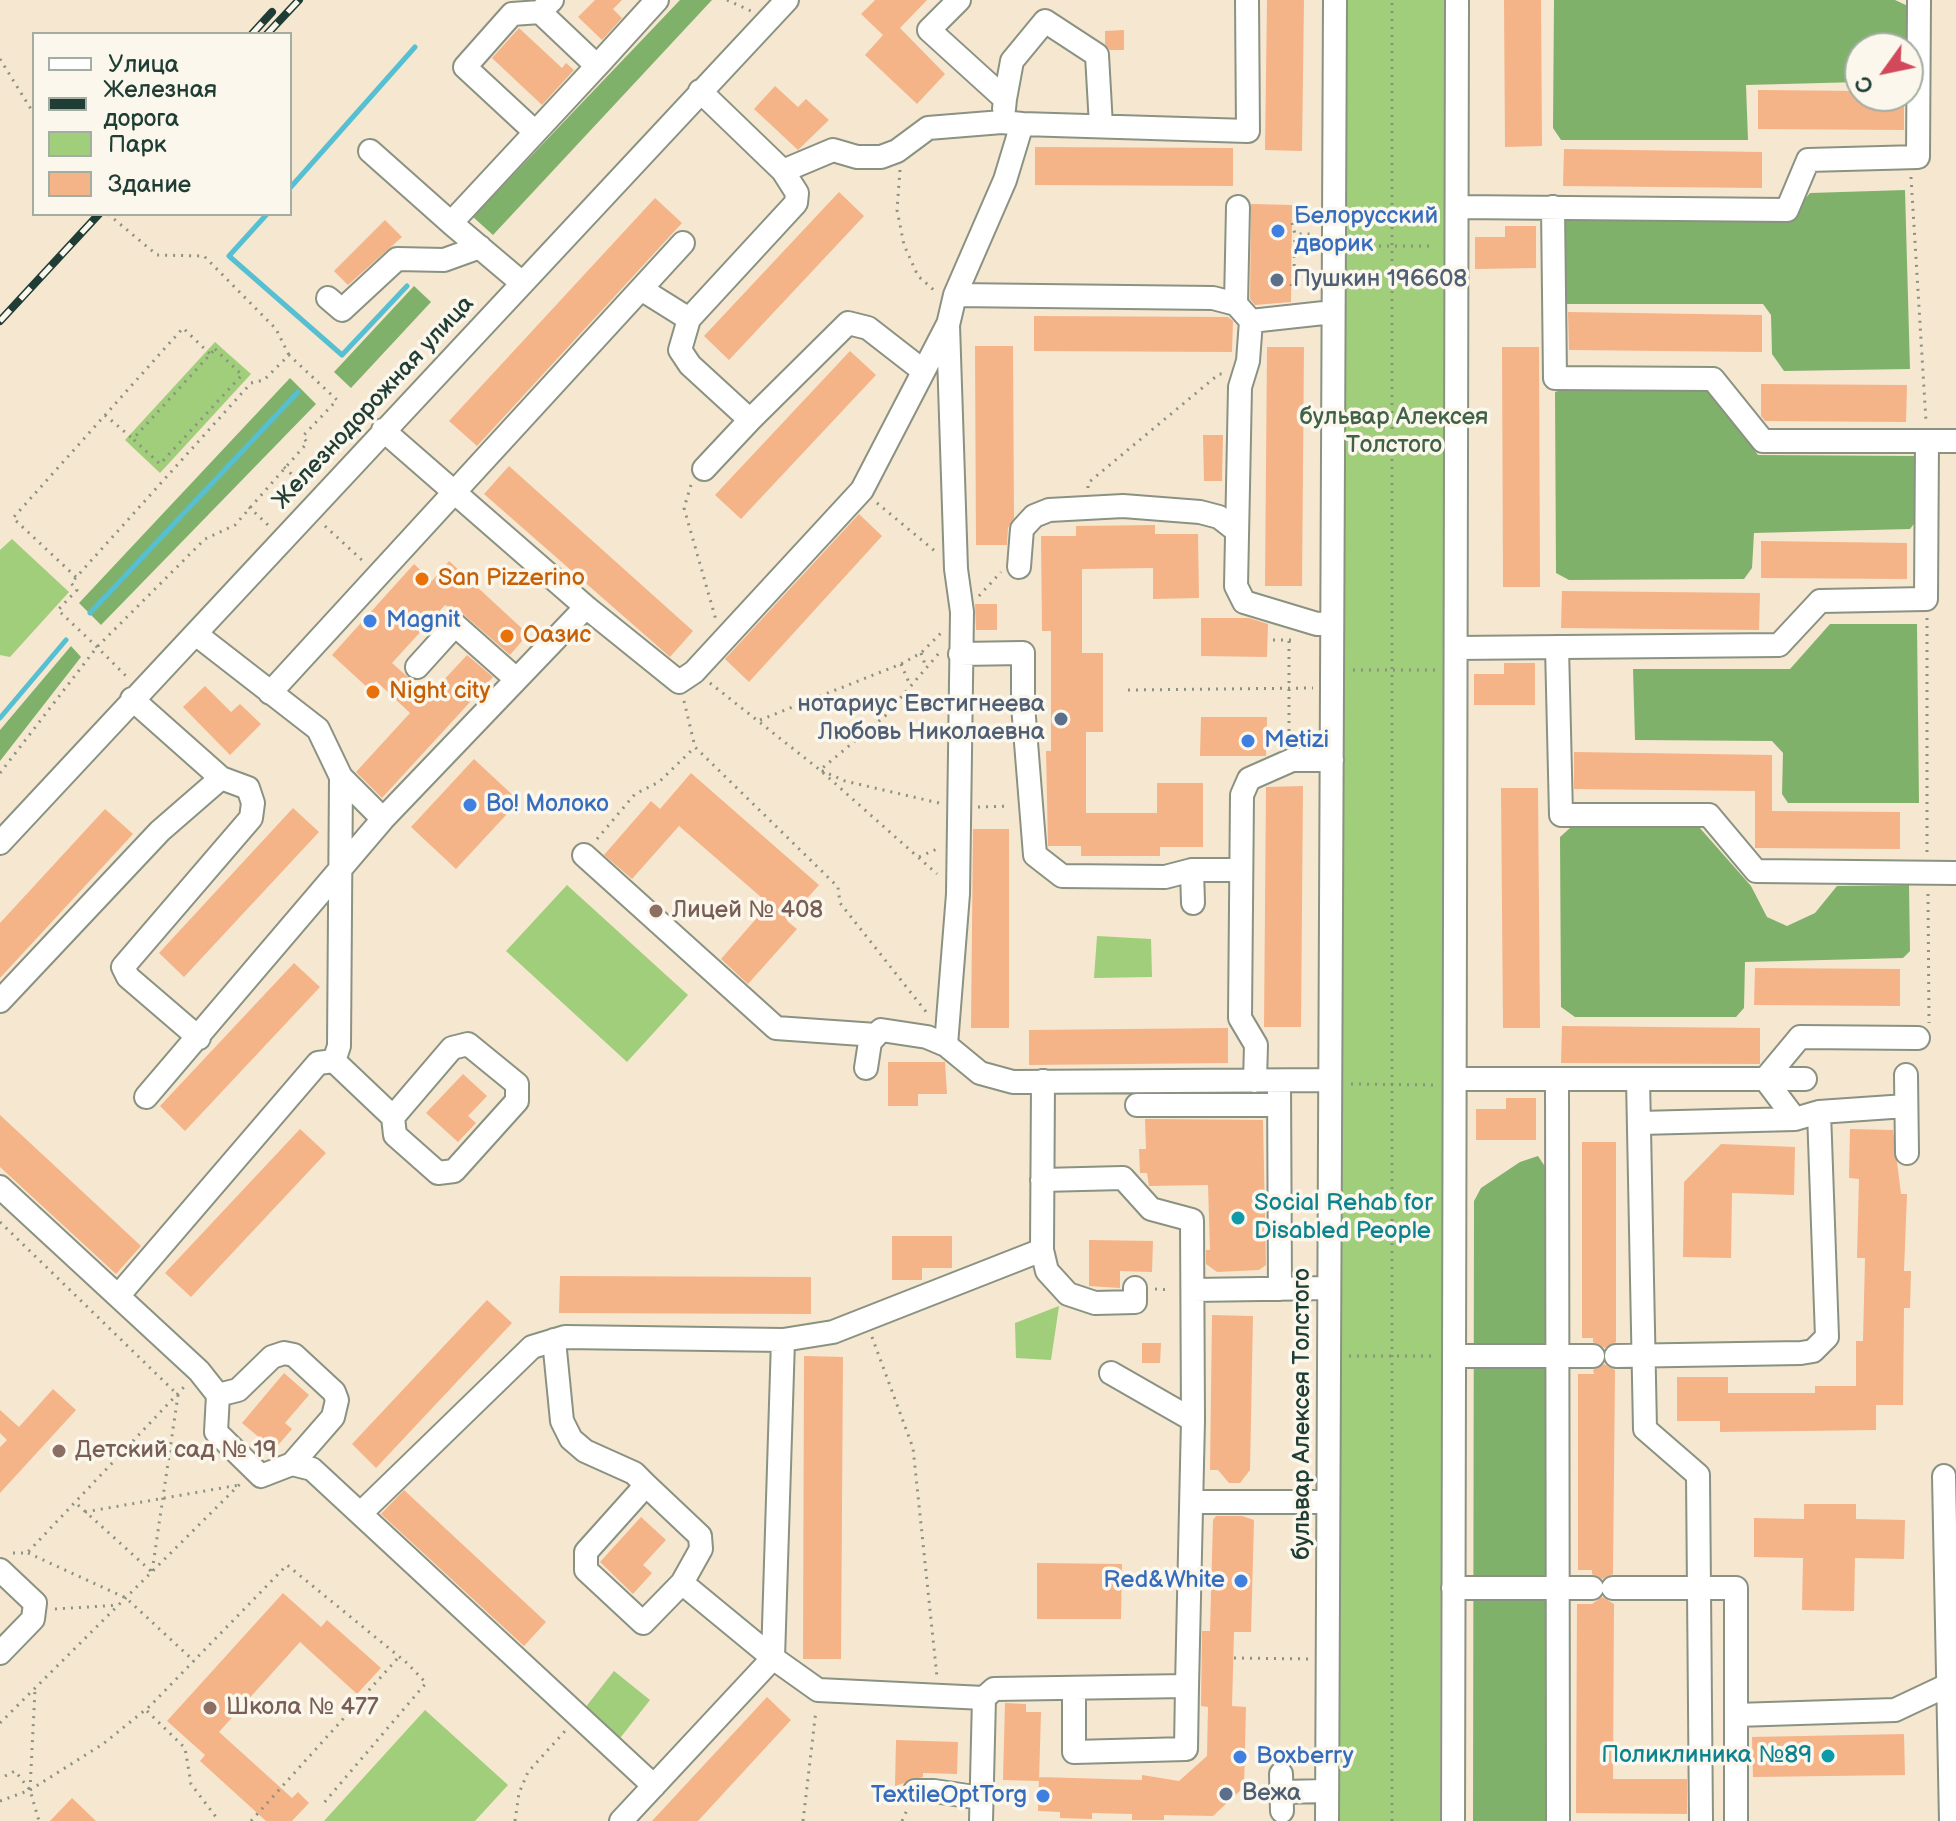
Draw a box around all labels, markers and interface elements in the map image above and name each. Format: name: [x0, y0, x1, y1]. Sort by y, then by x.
legend: [32, 32, 292, 216]
north arrow: [1844, 32, 1924, 112]
text: Улица: [108, 50, 179, 79]
text: С: [1850, 70, 1881, 98]
text: Железная дорога: [103, 75, 217, 133]
text: Парк: [108, 130, 166, 159]
text: Здание: [108, 170, 191, 199]
place label: Белорусский дворик: [1294, 203, 1438, 259]
marker: Белорусский дворик: [1269, 222, 1287, 240]
place label: Пушкин 196608: [1293, 266, 1467, 294]
marker: Пушкин 196608: [1268, 271, 1286, 289]
street label: Железнодорожная улица: [267, 290, 481, 516]
park label: бульвар Алексея Толстого: [1300, 404, 1488, 460]
place label: San Pizzerino: [438, 565, 585, 593]
marker: San Pizzerino: [413, 570, 431, 588]
place label: Magnit: [386, 607, 461, 635]
marker: Magnit: [361, 612, 379, 630]
place label: Оазис: [523, 622, 591, 650]
marker: Оазис: [498, 627, 516, 645]
place label: Night city: [389, 678, 490, 706]
marker: Night city: [364, 683, 382, 701]
place label: нотариус Евстигнеева Любовь Николаевна: [797, 691, 1045, 747]
marker: нотариус Евстигнеева Любовь Николаевна: [1052, 710, 1070, 728]
place label: Metizi: [1264, 727, 1329, 755]
marker: Metizi: [1239, 732, 1257, 750]
place label: Во! Молоко: [486, 791, 609, 819]
marker: Во! Молоко: [461, 796, 479, 814]
place label: Лицей № 408: [672, 897, 823, 925]
marker: Лицей № 408: [647, 902, 665, 920]
place label: Social Rehab for Disabled People: [1254, 1190, 1433, 1246]
marker: Social Rehab for Disabled People: [1229, 1209, 1247, 1227]
street label: бульвар Алексея Толстого: [1289, 1268, 1317, 1560]
place label: Детский сад № 19: [75, 1437, 277, 1465]
marker: Детский сад № 19: [50, 1442, 68, 1460]
place label: Red&White: [1103, 1567, 1225, 1595]
marker: Red&White: [1232, 1572, 1250, 1590]
place label: Школа № 477: [226, 1694, 379, 1722]
marker: Школа № 477: [201, 1699, 219, 1717]
place label: Поликлиника №89: [1601, 1742, 1812, 1770]
place label: Boxberry: [1256, 1743, 1354, 1771]
marker: Поликлиника №89: [1819, 1747, 1837, 1765]
marker: Boxberry: [1231, 1748, 1249, 1766]
place label: Вежа: [1242, 1780, 1301, 1808]
place label: TextileOptTorg: [871, 1782, 1027, 1810]
marker: Вежа: [1217, 1785, 1235, 1803]
marker: TextileOptTorg: [1034, 1787, 1052, 1805]

